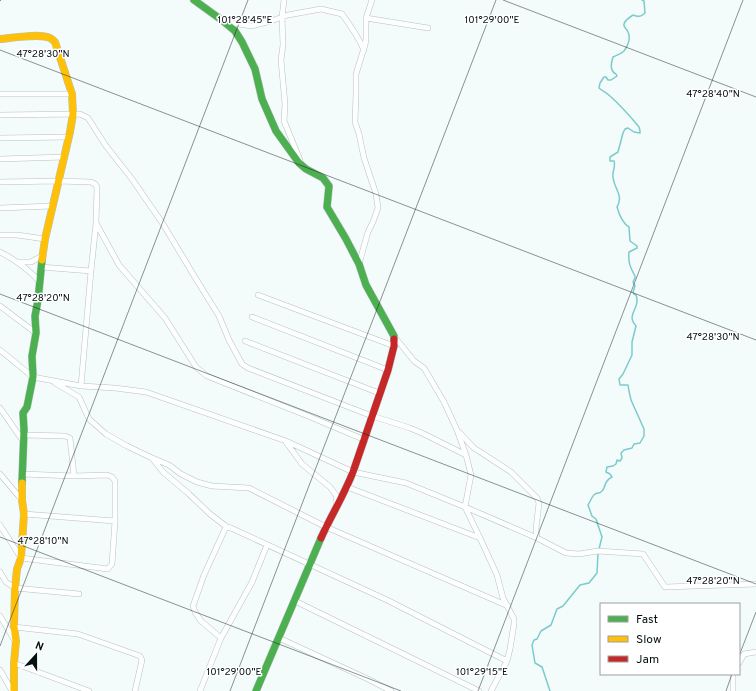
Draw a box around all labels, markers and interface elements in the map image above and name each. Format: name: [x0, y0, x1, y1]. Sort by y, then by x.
text: 101°28'45"E: [218, 14, 272, 27]
text: 101°29'00"E: [465, 14, 519, 27]
text: 47°28'30"N: [16, 48, 70, 61]
text: 47°28'40"N: [686, 88, 740, 101]
text: 47°28'20"N: [16, 292, 70, 305]
text: 47°28'30"N: [686, 331, 740, 344]
text: 47°28'10"N: [17, 535, 69, 548]
text: 47°28'20"N: [686, 575, 740, 588]
legend: [600, 603, 740, 675]
text: Fast: [636, 612, 658, 628]
text: Slow: [636, 632, 662, 648]
north arrow: [16, 635, 56, 675]
text: N: [33, 639, 45, 655]
text: Jam: [636, 652, 659, 668]
text: 101°29'00"E: [207, 666, 261, 679]
text: 101°29'15"E: [456, 666, 508, 679]

